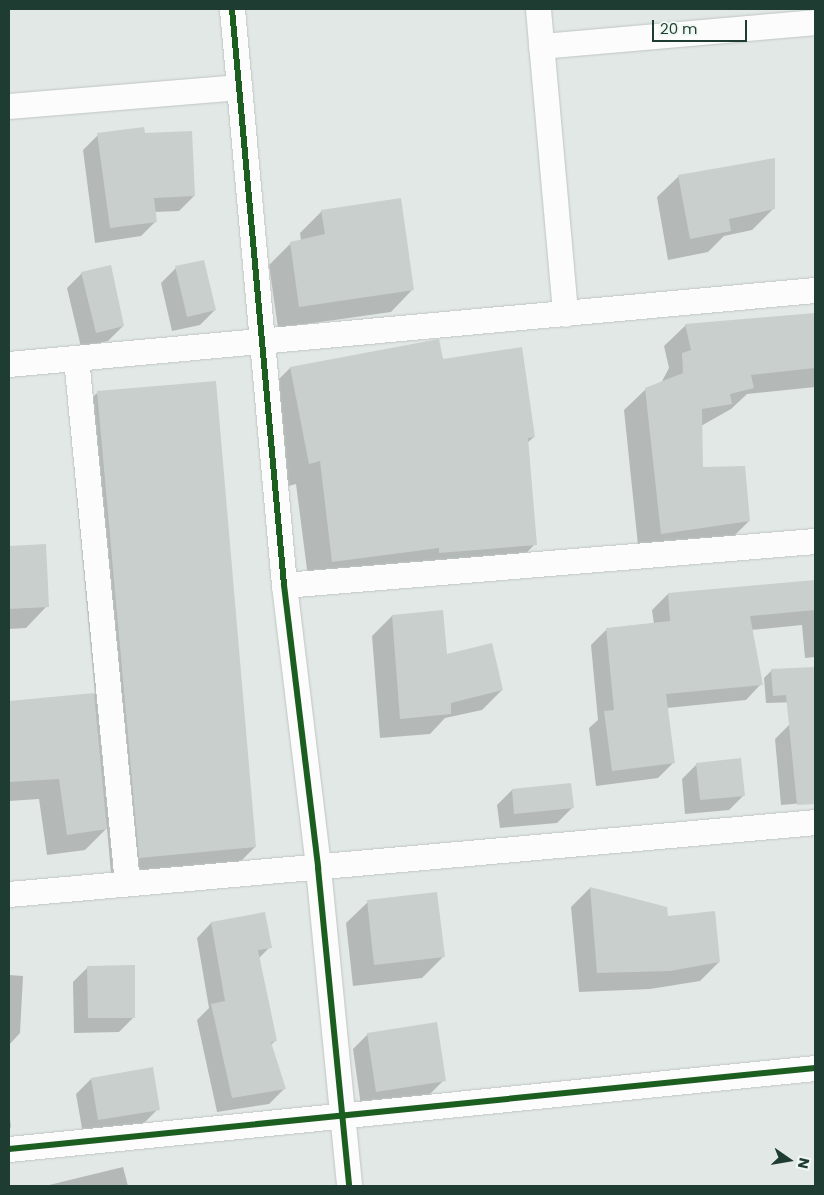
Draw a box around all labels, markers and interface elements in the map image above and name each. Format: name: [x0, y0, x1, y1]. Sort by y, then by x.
scale bar: [654, 10, 749, 42]
text: 20 m: [660, 18, 698, 39]
north arrow: [764, 1135, 814, 1185]
text: N: [793, 1156, 815, 1171]

